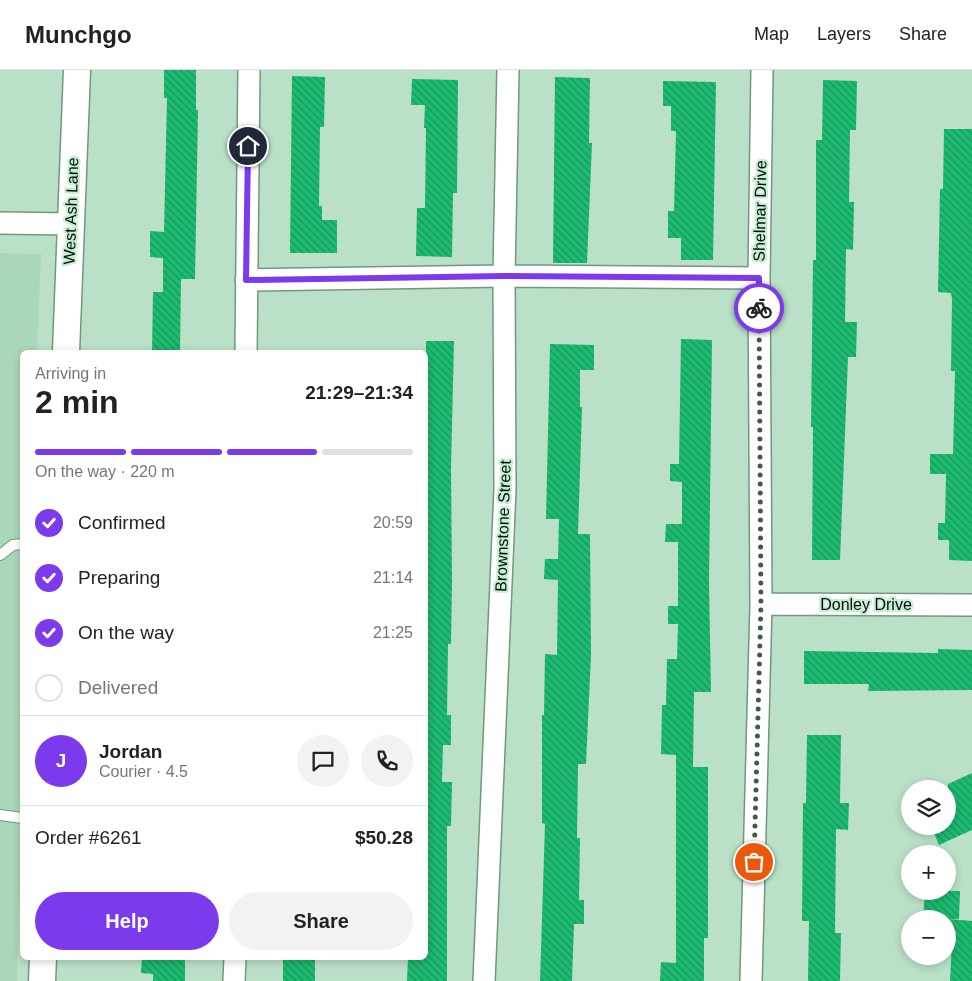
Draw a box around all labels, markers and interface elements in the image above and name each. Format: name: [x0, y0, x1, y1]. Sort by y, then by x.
text: Munchgo: [25, 21, 132, 48]
text: Map: [754, 24, 789, 44]
text: Layers: [817, 24, 871, 44]
text: Share: [899, 24, 947, 44]
pin: [227, 125, 269, 167]
icon: home: [234, 132, 262, 160]
street label: West Ash Lane: [61, 157, 81, 265]
street label: Shelmar Drive: [751, 160, 769, 262]
courier: [734, 283, 784, 333]
icon: bike: [745, 294, 773, 322]
text: Arriving in: [35, 365, 106, 382]
text: 21:29–21:34: [305, 382, 413, 403]
text: 2 min: [35, 384, 119, 420]
street label: Brownstone Street: [492, 459, 514, 592]
text: On the way · 220 m: [35, 463, 175, 480]
icon: check: [35, 509, 63, 537]
text: Confirmed: [78, 512, 166, 533]
text: 20:59: [373, 514, 413, 531]
icon: check: [35, 564, 63, 592]
text: Preparing: [78, 567, 160, 588]
text: 21:14: [373, 569, 413, 586]
street label: Donley Drive: [820, 596, 912, 613]
icon: check: [35, 619, 63, 647]
text: On the way: [78, 622, 174, 643]
text: 21:25: [373, 624, 413, 641]
text: Delivered: [78, 677, 158, 698]
button: chat: [297, 735, 349, 787]
button: phone: [361, 735, 413, 787]
text: Jordan: [99, 741, 162, 762]
text: J: [56, 750, 66, 771]
text: Courier · 4.5: [99, 763, 188, 780]
map controls: [901, 780, 956, 965]
button: layers: [901, 780, 956, 835]
text: Order #6261: [35, 827, 142, 848]
text: $50.28: [355, 827, 413, 848]
pin: [733, 841, 775, 883]
button: +: [901, 845, 956, 900]
icon: bag: [740, 848, 768, 876]
button: Help: [35, 892, 219, 950]
button: Share: [229, 892, 413, 950]
button: −: [901, 910, 956, 965]

